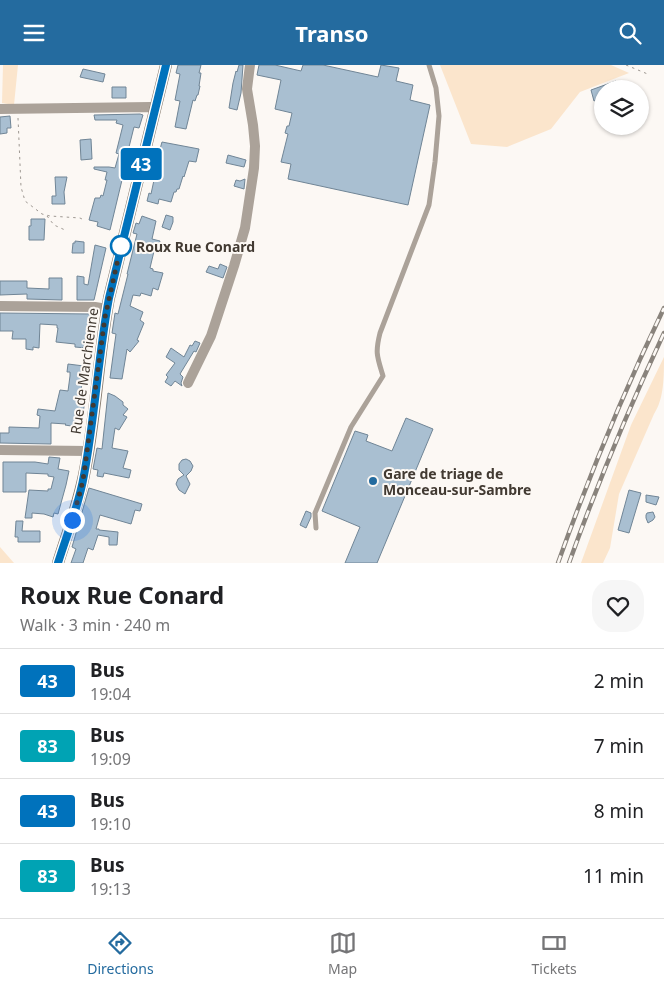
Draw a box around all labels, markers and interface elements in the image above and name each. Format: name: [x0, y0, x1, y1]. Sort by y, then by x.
text: Transo: [295, 18, 369, 48]
icon: menu: [20, 19, 48, 47]
icon: search: [616, 19, 644, 47]
map controls: [594, 80, 649, 135]
button: layers: [594, 80, 649, 135]
line badge: 43: [118, 148, 164, 180]
text: 43: [131, 152, 151, 176]
marker: Roux Rue Conard: [110, 235, 132, 257]
place label: Roux Rue Conard: [136, 237, 255, 256]
street label: Rue de Marchienne: [66, 307, 102, 435]
place label: Gare de triage de Monceau-sur-Sambre: [383, 464, 531, 499]
marker: Gare de triage de Monceau-sur-Sambre: [367, 475, 379, 487]
your location: [60, 508, 85, 533]
text: Roux Rue Conard: [20, 578, 224, 611]
button: heart: [592, 580, 644, 632]
text: Walk · 3 min · 240 m: [20, 614, 170, 636]
text: Bus: [90, 657, 125, 683]
text: 2 min: [594, 668, 644, 694]
text: 43: [37, 669, 58, 693]
text: 19:04: [90, 683, 131, 705]
text: Bus: [90, 722, 125, 748]
text: 7 min: [594, 733, 644, 759]
text: 83: [37, 734, 58, 758]
text: 19:09: [90, 748, 131, 770]
text: Bus: [90, 787, 125, 813]
text: 8 min: [594, 798, 644, 824]
text: 43: [37, 799, 58, 823]
text: 19:10: [90, 813, 131, 835]
text: Bus: [90, 852, 125, 878]
text: 11 min: [583, 863, 644, 889]
text: 83: [37, 864, 58, 888]
text: 19:13: [90, 878, 131, 900]
tab: Directions: [87, 929, 154, 978]
tab: Map: [328, 929, 357, 978]
tab: Tickets: [532, 929, 577, 978]

